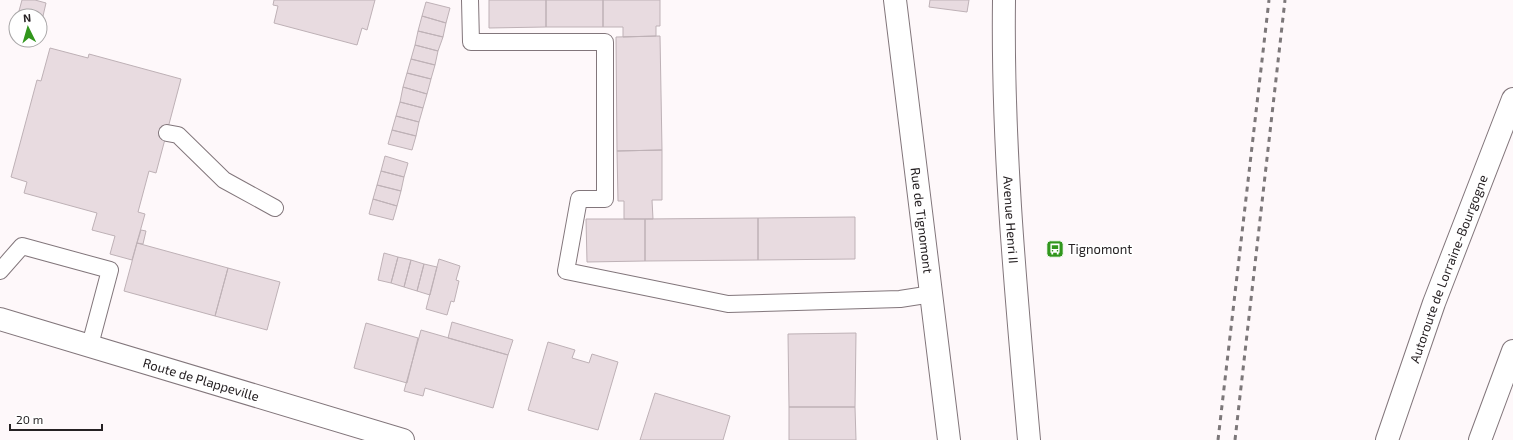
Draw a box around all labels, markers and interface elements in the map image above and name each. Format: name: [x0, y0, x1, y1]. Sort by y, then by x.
north arrow: [8, 8, 48, 48]
text: N: [23, 11, 32, 24]
street label: Rue de Tignomont: [908, 166, 936, 274]
street label: Autoroute de Lorraine-Bourgogne: [1406, 172, 1491, 365]
street label: Avenue Henri II: [1000, 176, 1022, 264]
bus stop icon: Tignomont: [1045, 239, 1065, 259]
place label: Tignomont: [1068, 241, 1132, 257]
street label: Route de Plappeville: [141, 354, 261, 404]
scale bar: [10, 406, 102, 432]
text: 20 m: [16, 412, 43, 426]

